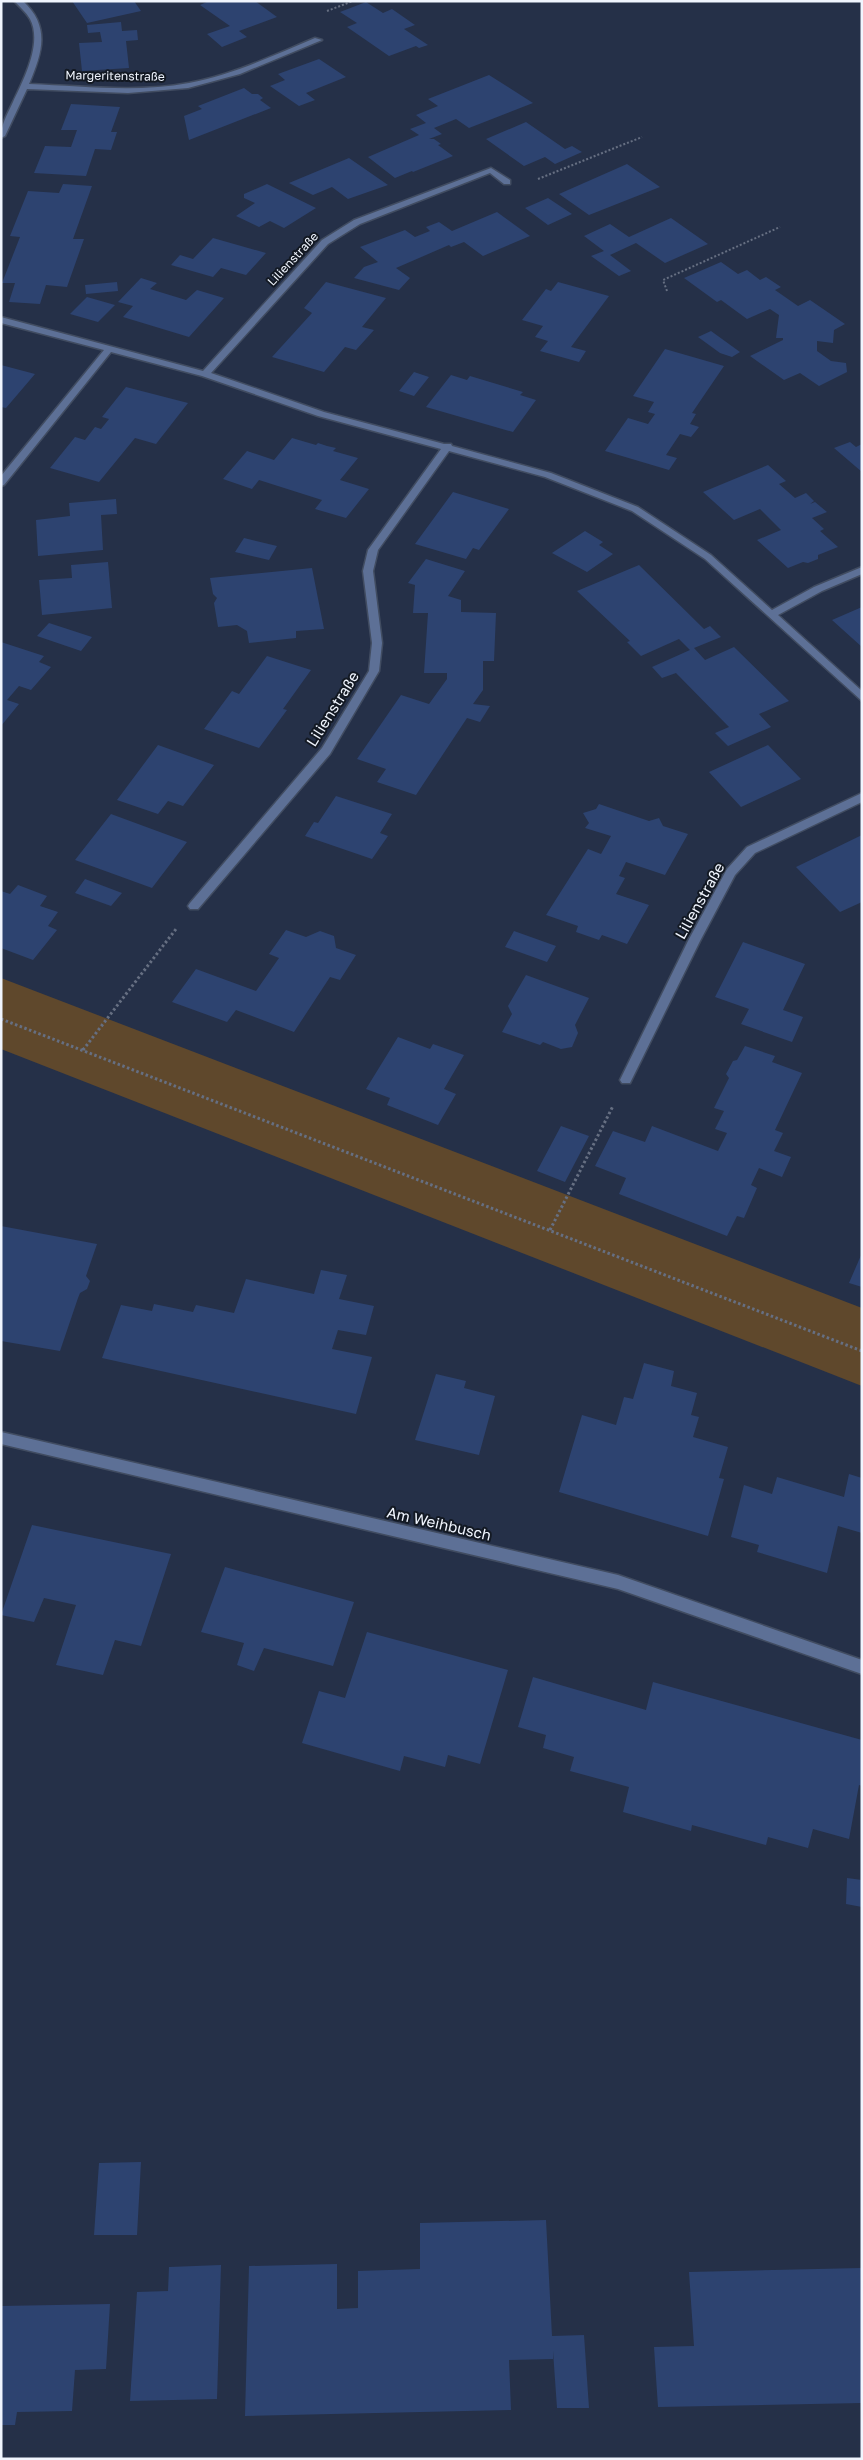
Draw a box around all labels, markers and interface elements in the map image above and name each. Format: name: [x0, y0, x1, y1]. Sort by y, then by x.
street label: Margeritenstraße: [65, 67, 165, 84]
street label: Lilienstraße: [264, 229, 321, 289]
street label: Lilienstraße: [302, 667, 362, 749]
street label: Lilienstraße: [671, 859, 728, 942]
street label: Am Weihbusch: [385, 1502, 493, 1544]

